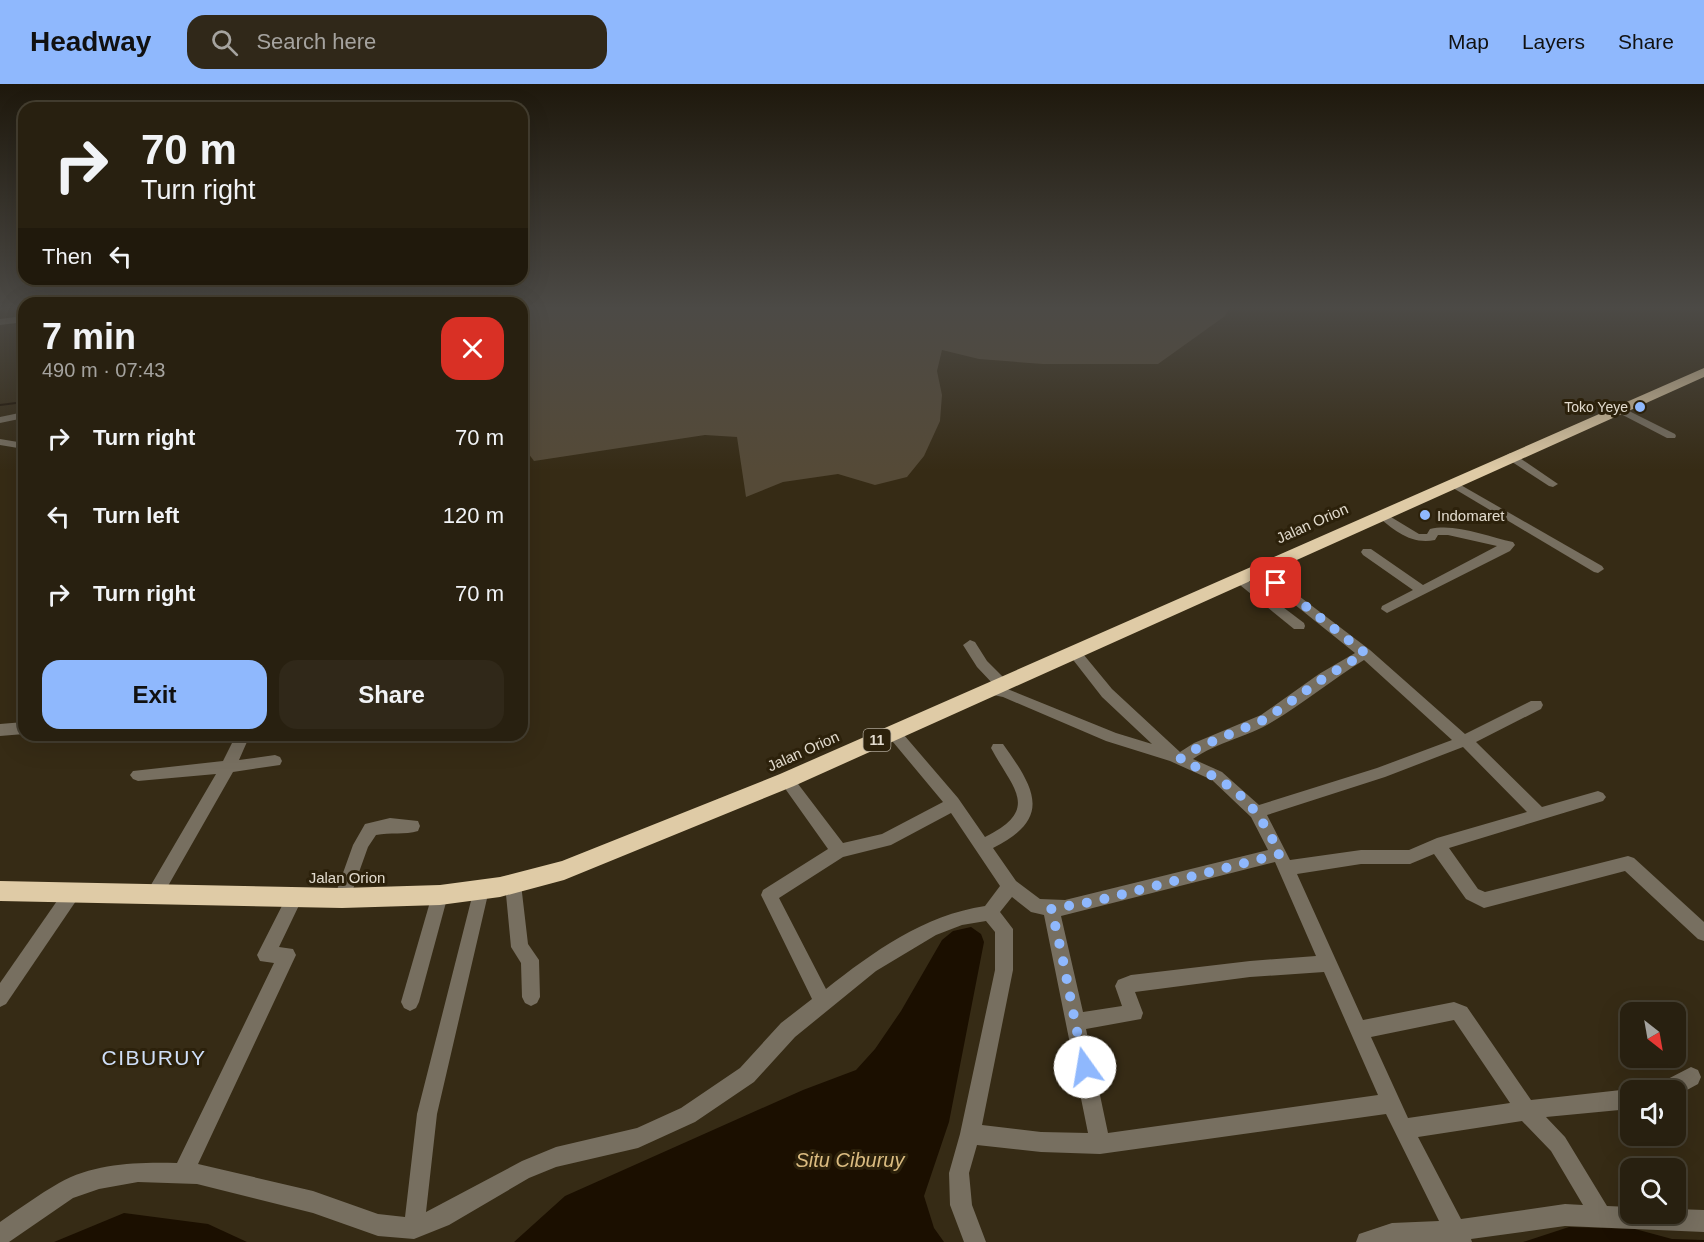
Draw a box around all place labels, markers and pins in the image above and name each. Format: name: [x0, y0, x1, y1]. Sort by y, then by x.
place label: Toko Yeye: [1564, 399, 1628, 415]
marker: Toko Yeye: [1633, 400, 1647, 414]
place label: Indomaret: [1437, 507, 1505, 524]
marker: Indomaret: [1418, 508, 1432, 522]
pin: [1250, 557, 1301, 608]

